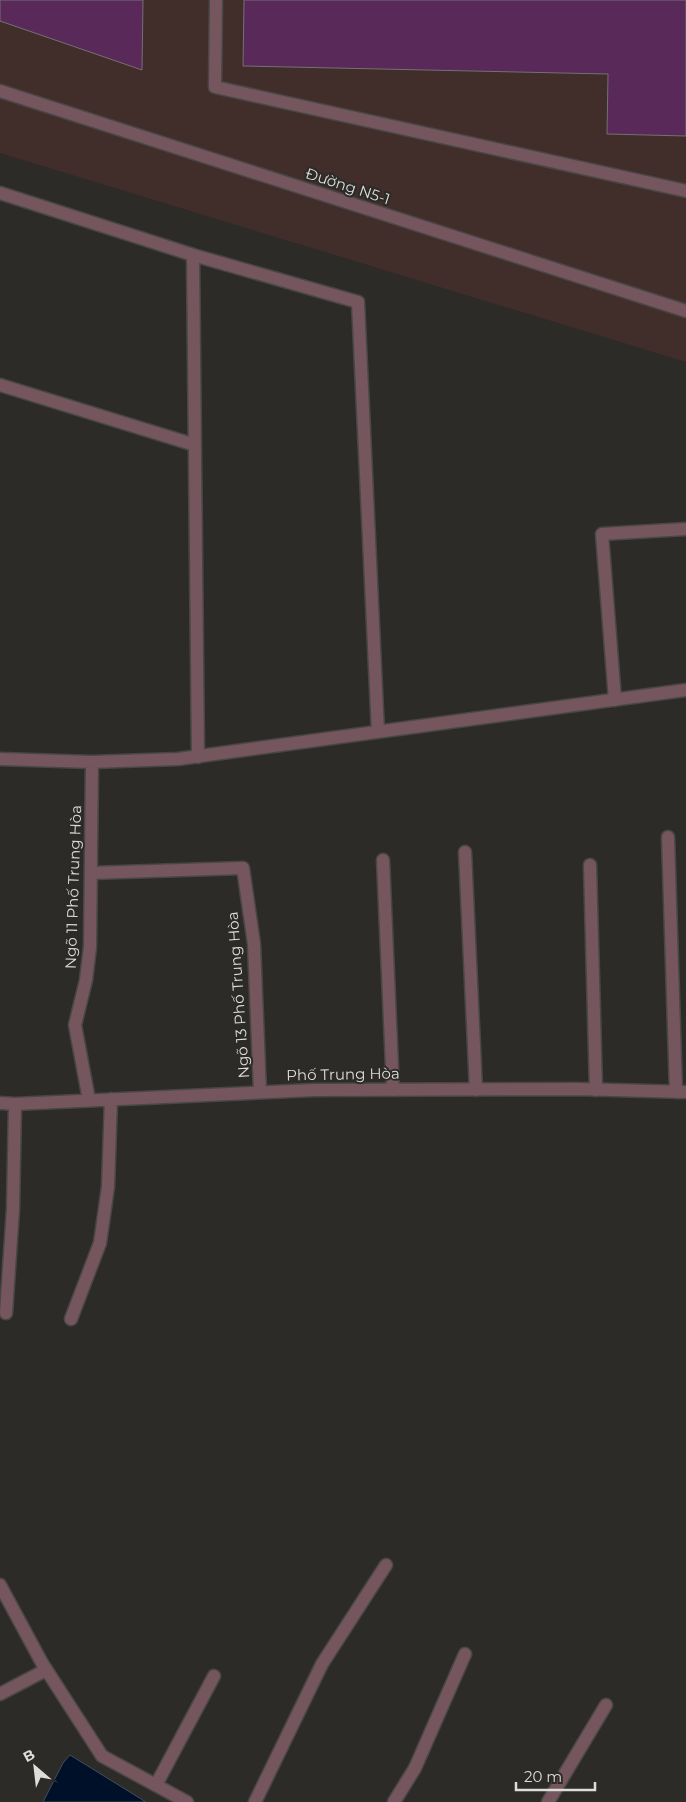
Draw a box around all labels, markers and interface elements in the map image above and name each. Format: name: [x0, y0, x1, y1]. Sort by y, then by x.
street label: Đường N5-1: [303, 163, 393, 209]
street label: Ngõ 11 Phố Trung Hòa: [61, 805, 85, 969]
street label: Ngõ 13 Phố Trung Hòa: [223, 911, 253, 1079]
street label: Phố Trung Hòa: [286, 1064, 400, 1084]
north arrow: [10, 1742, 60, 1792]
text: B: [20, 1745, 38, 1766]
scale bar: [516, 1760, 595, 1792]
text: 20 m: [524, 1767, 562, 1786]

